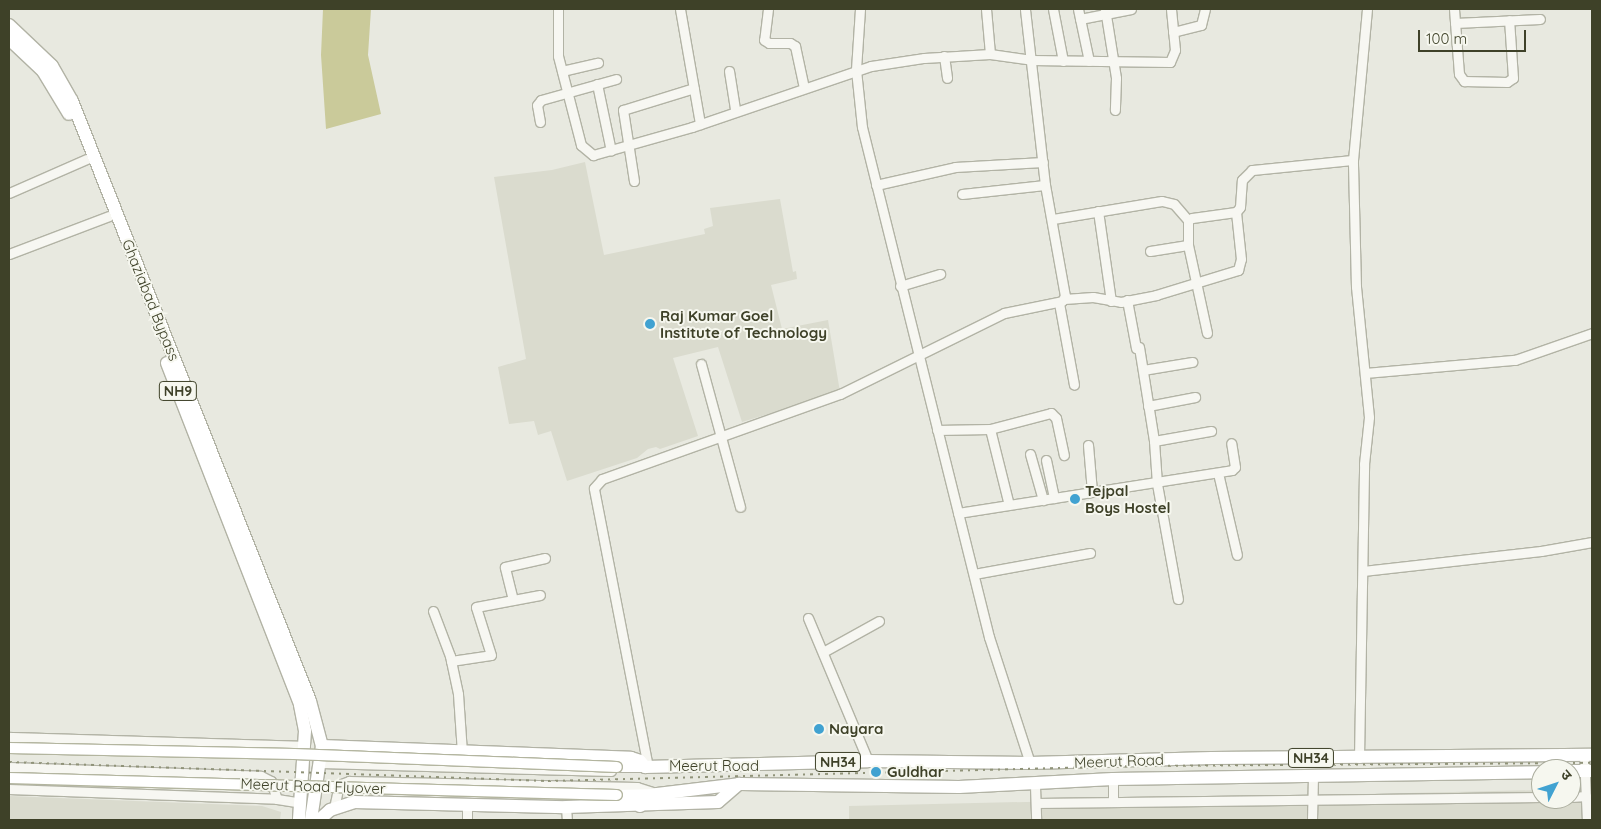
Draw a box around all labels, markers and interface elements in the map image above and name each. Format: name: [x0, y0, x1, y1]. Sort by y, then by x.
scale bar: [1421, 20, 1528, 52]
text: 100 m: [1426, 29, 1467, 48]
street label: Ghaziabad Bypass: [118, 237, 184, 363]
place label: Raj Kumar Goel Institute of Technology: [660, 306, 827, 341]
marker: Raj Kumar Goel Institute of Technology: [644, 318, 656, 330]
road number: NH9: [158, 380, 198, 402]
place label: Tejpal Boys Hostel: [1085, 481, 1171, 516]
marker: Tejpal Boys Hostel: [1069, 493, 1081, 505]
place label: Nayara: [829, 720, 883, 738]
marker: Nayara: [813, 723, 825, 735]
road number: NH34: [1287, 746, 1335, 770]
road number: NH34: [814, 750, 862, 774]
street label: Meerut Road: [1074, 750, 1164, 772]
street label: Meerut Road: [669, 757, 759, 775]
north arrow: [1531, 759, 1581, 809]
place label: Guldhar: [887, 763, 944, 781]
marker: Guldhar: [869, 765, 883, 779]
text: उ: [1557, 766, 1576, 784]
street label: Meerut Road Flyover: [240, 774, 386, 798]

